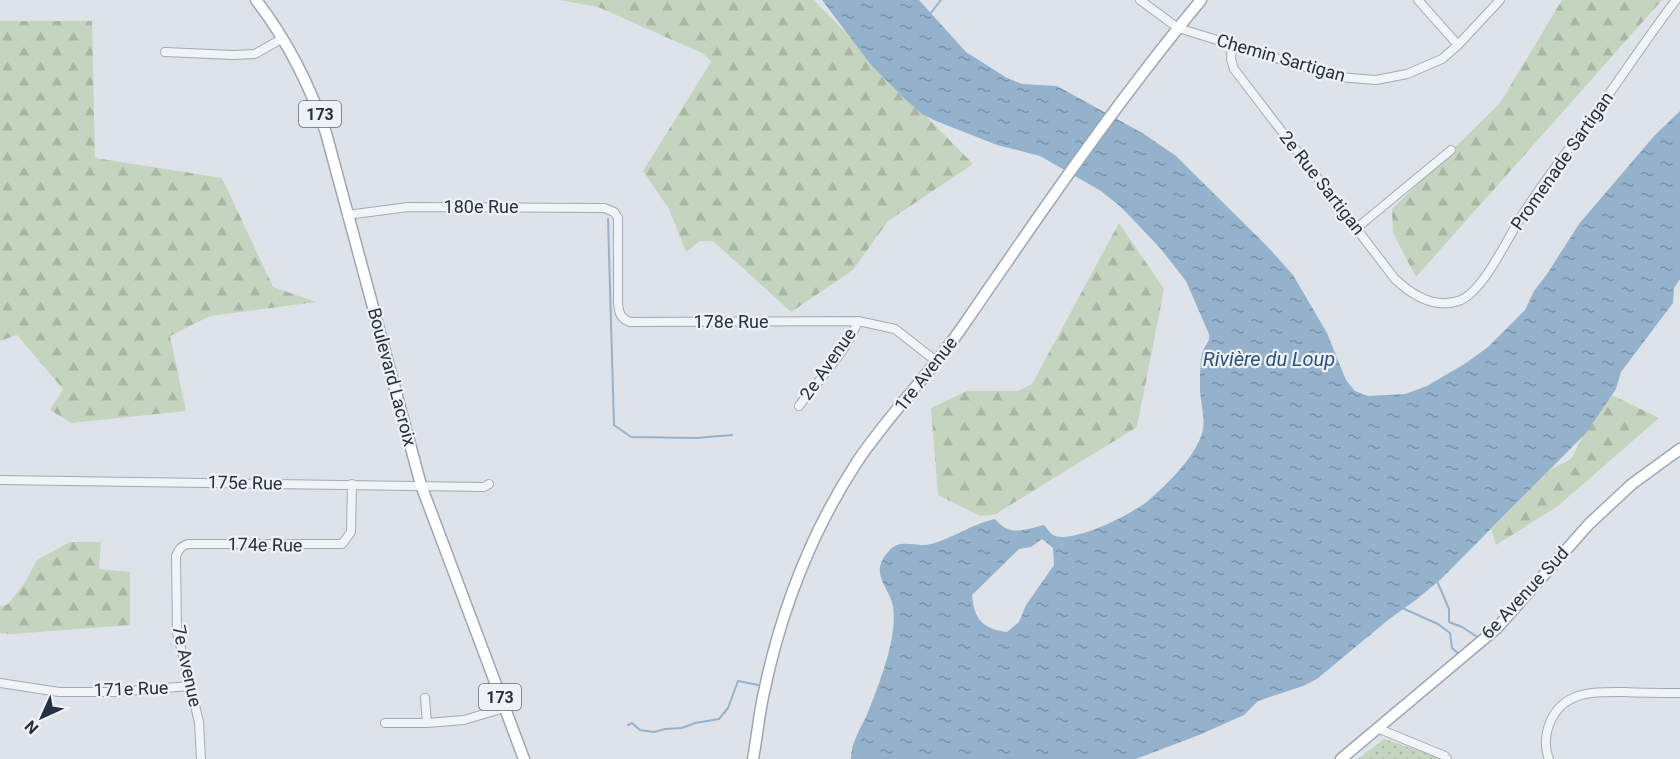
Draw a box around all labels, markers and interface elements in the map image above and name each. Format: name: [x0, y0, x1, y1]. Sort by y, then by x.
street label: Chemin Sartigan: [1214, 29, 1348, 86]
street label: Promenade Sartigan: [1506, 88, 1617, 234]
road number: 173: [299, 101, 341, 127]
street label: 2e Rue Sartigan: [1275, 126, 1370, 239]
street label: 180e Rue: [444, 196, 518, 217]
street label: Boulevard Lacroix: [364, 305, 421, 448]
street label: 178e Rue: [694, 311, 768, 332]
street label: 2e Avenue: [795, 324, 860, 404]
street label: 1re Avenue: [890, 332, 961, 415]
water label: Rivière du Loup: [1203, 347, 1335, 371]
street label: 175e Rue: [207, 471, 283, 494]
street label: 174e Rue: [227, 533, 303, 556]
street label: 6e Avenue Sud: [1477, 542, 1573, 643]
street label: 7e Avenue: [169, 623, 206, 709]
street label: 171e Rue: [93, 677, 169, 700]
road number: 173: [479, 684, 521, 710]
north arrow: [12, 687, 72, 747]
text: N: [21, 717, 42, 738]

